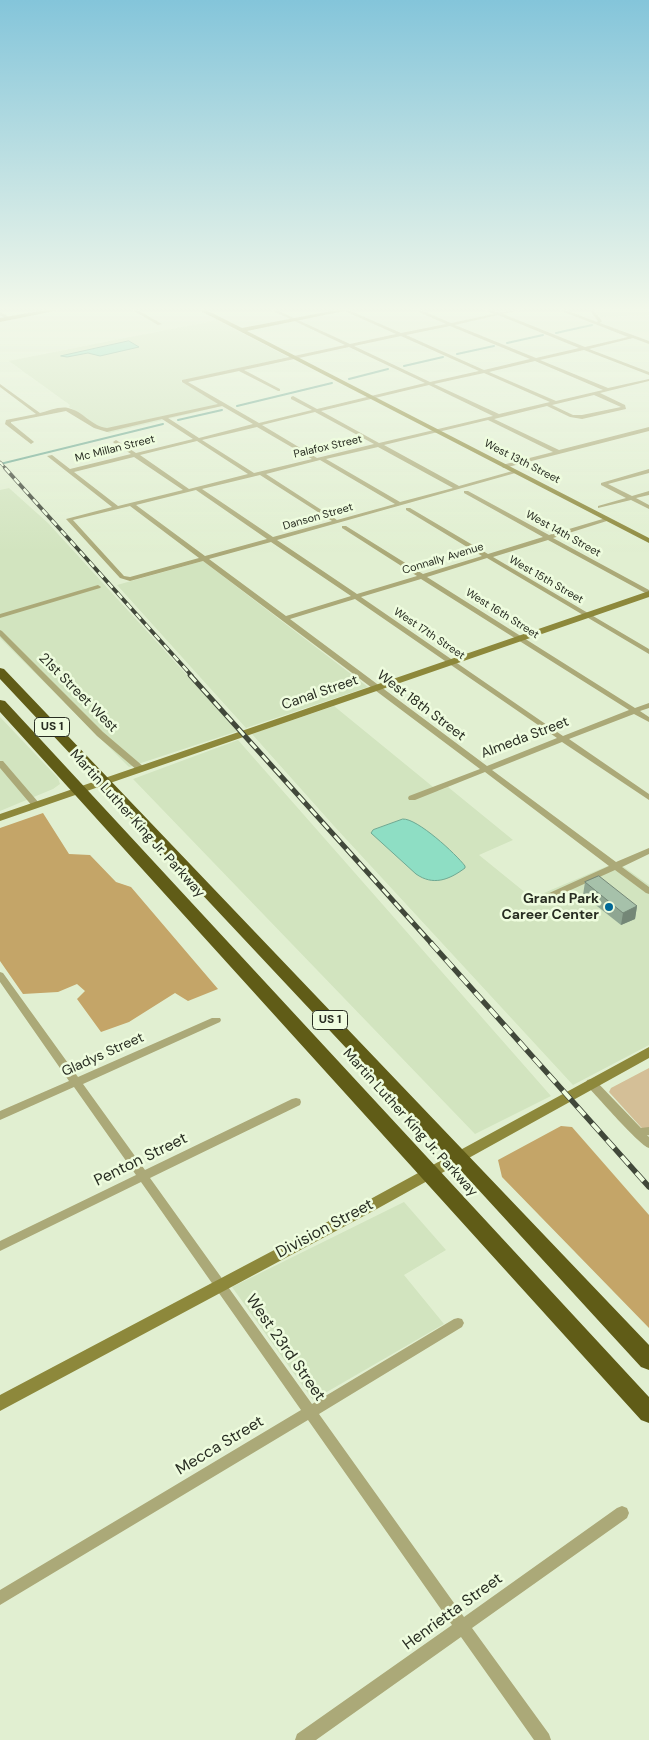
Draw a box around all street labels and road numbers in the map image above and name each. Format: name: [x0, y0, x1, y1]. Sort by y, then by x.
street label: Mc Millan Street: [74, 433, 156, 465]
street label: Palafox Street: [292, 433, 364, 461]
street label: West 13th Street: [482, 437, 562, 487]
street label: Danson Street: [281, 501, 355, 533]
street label: West 14th Street: [523, 508, 603, 560]
street label: Connally Avenue: [401, 540, 485, 578]
street label: West 15th Street: [506, 553, 586, 607]
street label: West 16th Street: [463, 586, 541, 642]
street label: West 17th Street: [391, 605, 467, 663]
street label: 21st Street West: [35, 650, 121, 736]
street label: West 18th Street: [373, 667, 469, 745]
street label: Canal Street: [280, 672, 360, 714]
street label: Almeda Street: [479, 714, 571, 762]
road number: US 1: [34, 718, 70, 736]
street label: Martin Luther King Jr. Parkway: [66, 746, 208, 902]
road number: US 1: [312, 1010, 348, 1030]
street label: Gladys Street: [59, 1029, 147, 1081]
street label: Martin Luther King Jr. Parkway: [339, 1045, 481, 1201]
street label: Penton Street: [91, 1129, 191, 1191]
street label: Division Street: [273, 1195, 377, 1263]
street label: West 23rd Street: [241, 1291, 329, 1405]
street label: Mecca Street: [173, 1412, 267, 1480]
street label: Henrietta Street: [399, 1569, 507, 1655]

